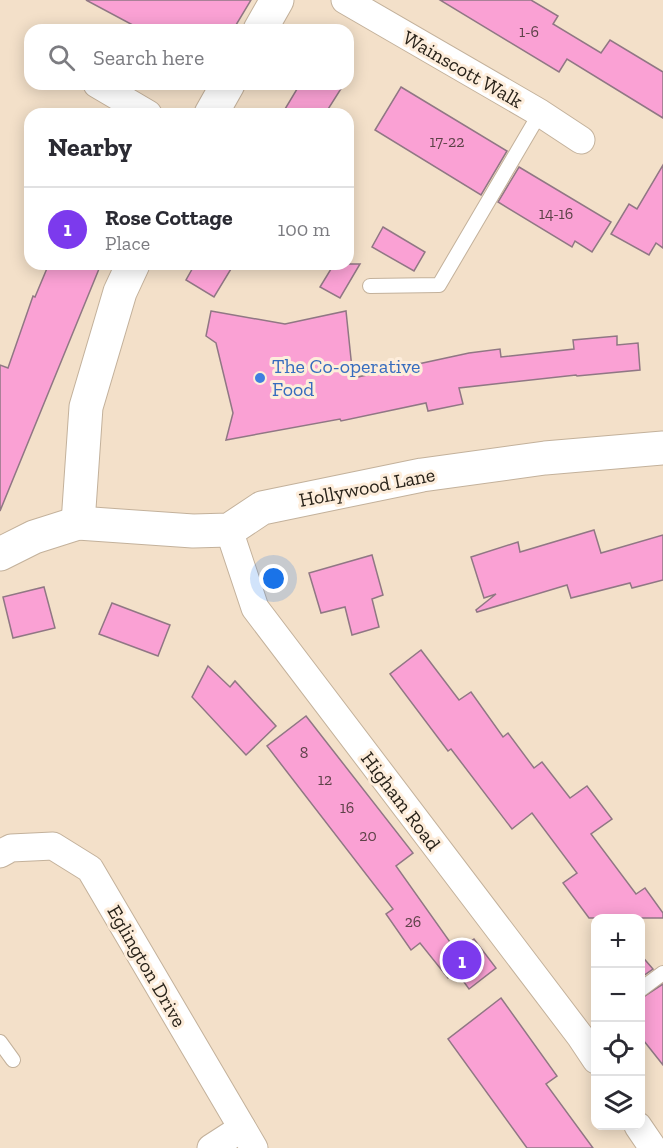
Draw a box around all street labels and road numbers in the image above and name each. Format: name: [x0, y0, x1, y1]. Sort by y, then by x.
street label: Wainscott Walk: [399, 25, 528, 113]
street label: Hollywood Lane: [297, 462, 437, 512]
street label: Higham Road: [356, 747, 446, 855]
street label: Eglington Drive: [102, 901, 192, 1031]

